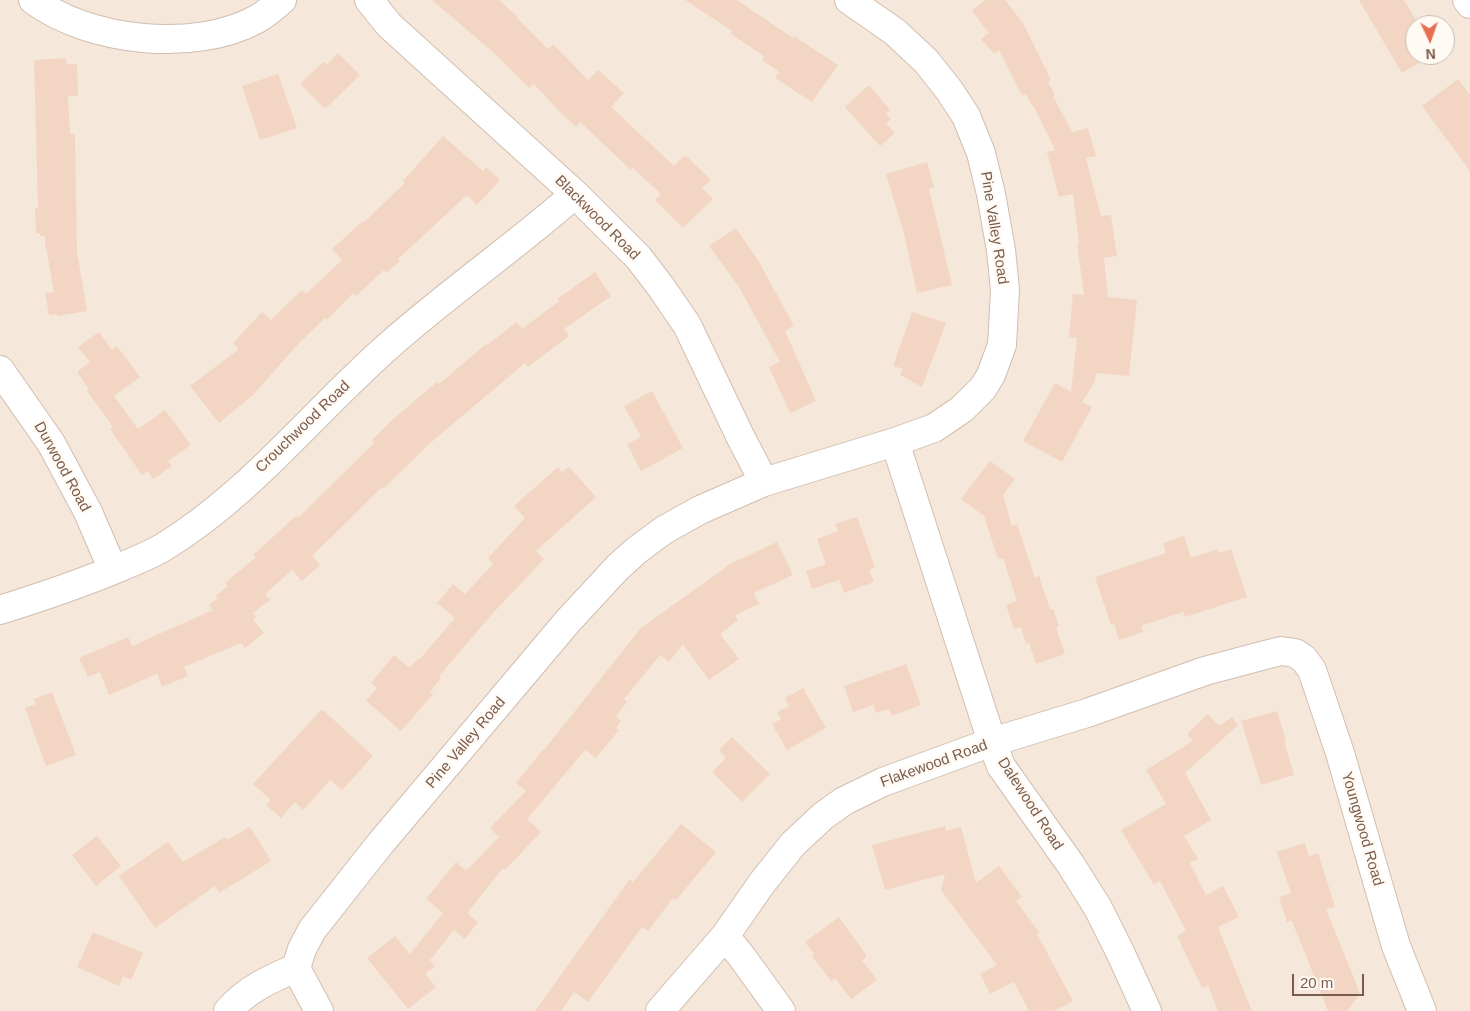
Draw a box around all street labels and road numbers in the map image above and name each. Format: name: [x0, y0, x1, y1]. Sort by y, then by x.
street label: Pine Valley Road: [976, 170, 1012, 286]
street label: Blackwood Road: [551, 172, 643, 264]
street label: Crouchwood Road: [252, 377, 354, 477]
street label: Durwood Road: [30, 419, 94, 515]
street label: Pine Valley Road: [422, 694, 510, 792]
street label: Flakewood Road: [878, 736, 990, 792]
street label: Dalewood Road: [993, 754, 1067, 854]
street label: Youngwood Road: [1337, 770, 1387, 888]

